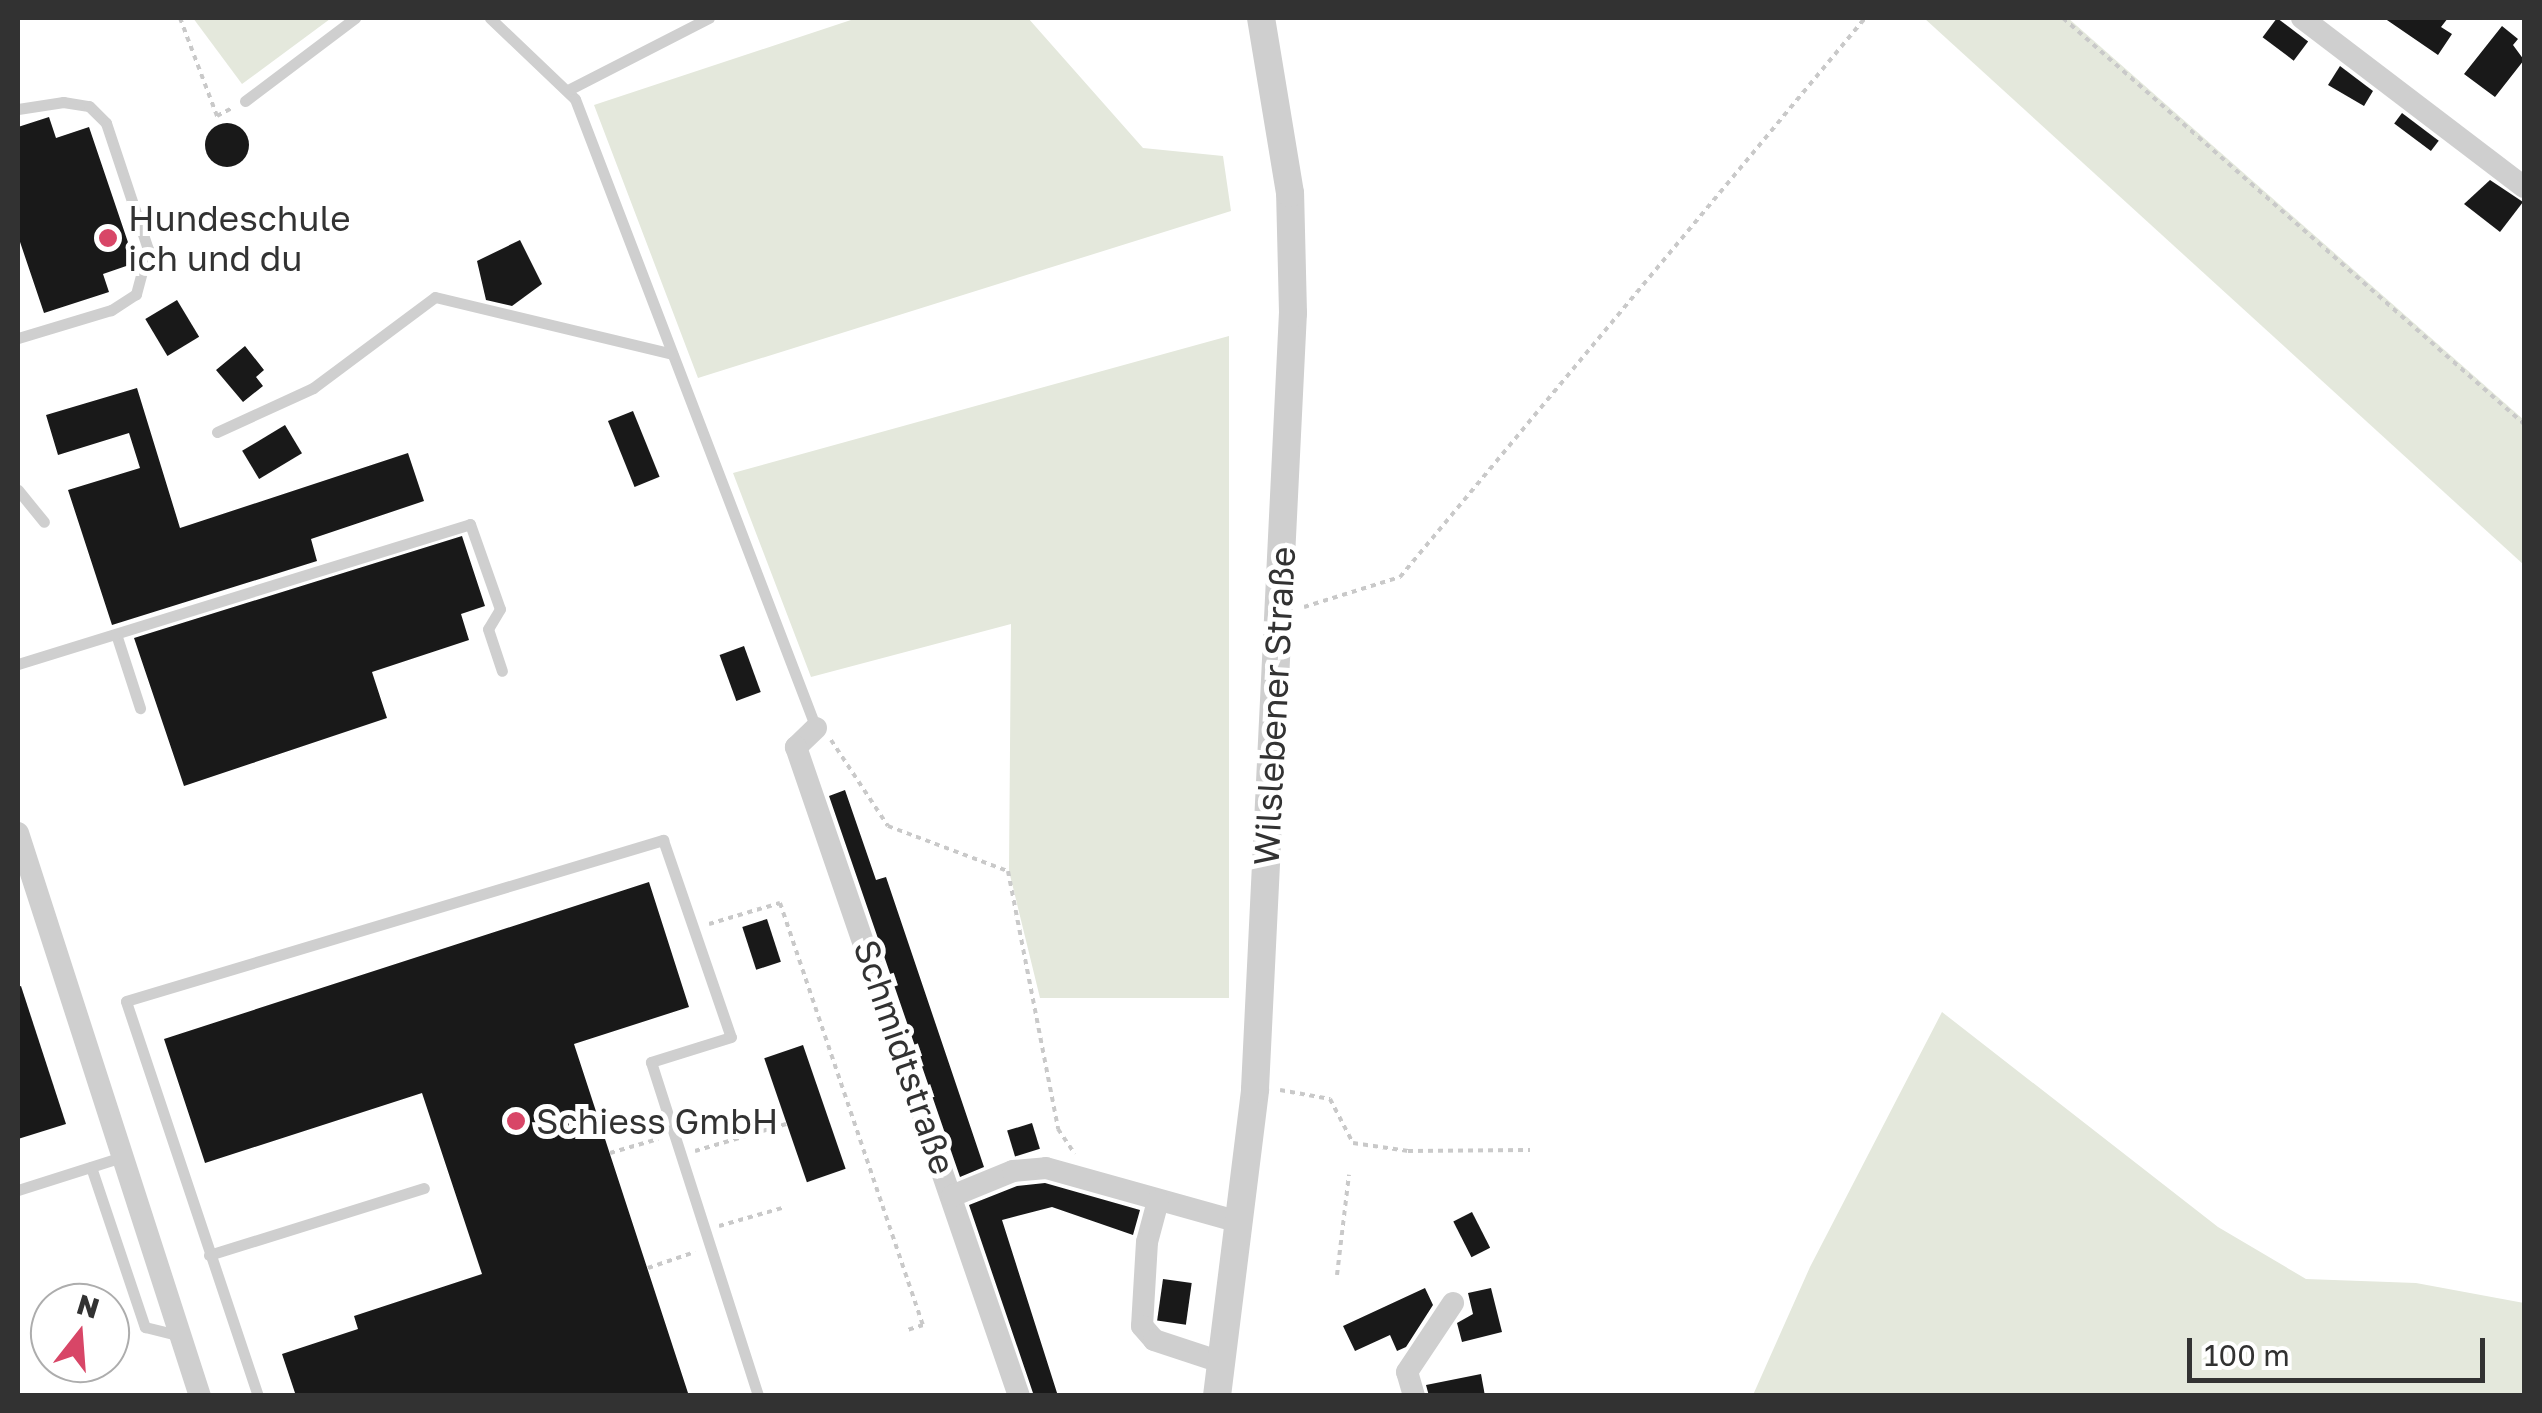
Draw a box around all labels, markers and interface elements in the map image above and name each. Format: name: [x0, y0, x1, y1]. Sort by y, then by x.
place label: Hundeschule ich und du: [128, 197, 351, 279]
marker: Hundeschule ich und du: [97, 227, 119, 249]
street label: Wilslebener Straße: [1245, 545, 1303, 867]
street label: Schmidtstraße: [845, 934, 965, 1180]
place label: Schiess GmbH: [536, 1100, 778, 1142]
marker: Schiess GmbH: [505, 1110, 527, 1132]
north arrow: [30, 1283, 130, 1383]
text: N: [73, 1287, 103, 1325]
scale bar: [2192, 1318, 2490, 1380]
text: 100 m: [2204, 1337, 2290, 1373]

